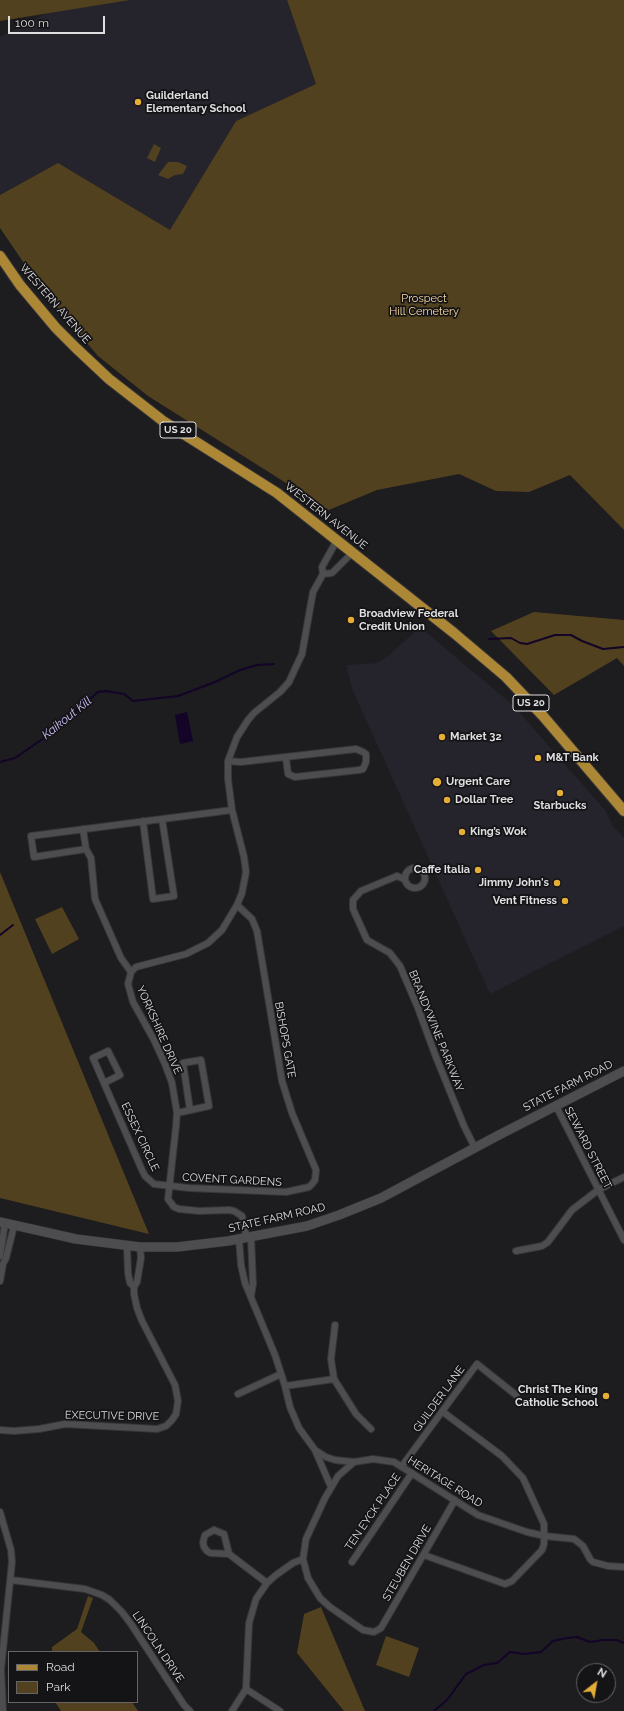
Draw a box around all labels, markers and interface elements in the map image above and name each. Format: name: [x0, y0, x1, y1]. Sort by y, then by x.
scale bar: [10, 8, 107, 34]
text: 100 m: [15, 16, 49, 30]
place label: Guilderland Elementary School: [146, 89, 246, 115]
marker: Guilderland Elementary School: [133, 97, 143, 107]
street label: WESTERN AVENUE: [17, 261, 93, 347]
park label: Prospect Hill Cemetery: [389, 292, 459, 318]
road number: US 20: [160, 422, 196, 438]
street label: WESTERN AVENUE: [282, 480, 370, 552]
place label: Broadview Federal Credit Union: [359, 607, 458, 633]
marker: Broadview Federal Credit Union: [346, 615, 356, 625]
water label: Kaikout Kill: [39, 694, 95, 742]
road number: US 20: [513, 695, 549, 711]
place label: Market 32: [450, 730, 502, 744]
marker: Market 32: [437, 732, 447, 742]
place label: M&T Bank: [546, 751, 599, 765]
marker: M&T Bank: [533, 753, 543, 763]
place label: Urgent Care: [446, 775, 510, 789]
marker: Urgent Care: [431, 776, 443, 788]
marker: Starbucks: [555, 788, 565, 798]
place label: Dollar Tree: [455, 793, 513, 807]
marker: Dollar Tree: [442, 795, 452, 805]
place label: Starbucks: [534, 799, 586, 813]
place label: King’s Wok: [470, 825, 527, 839]
marker: King’s Wok: [457, 827, 467, 837]
place label: Caffe Italia: [414, 863, 470, 877]
marker: Caffe Italia: [473, 865, 483, 875]
place label: Jimmy John's: [479, 876, 549, 890]
marker: Jimmy John's: [552, 878, 562, 888]
place label: Vent Fitness: [493, 894, 557, 908]
marker: Vent Fitness: [560, 896, 570, 906]
street label: BRANDYWINE PARKWAY: [406, 968, 466, 1094]
street label: YORKSHIRE DRIVE: [134, 984, 184, 1076]
street label: BISHOPS GATE: [272, 1001, 298, 1079]
street label: STATE FARM ROAD: [521, 1058, 615, 1114]
street label: ESSEX CIRCLE: [118, 1100, 162, 1174]
street label: SEWARD STREET: [562, 1105, 614, 1191]
street label: COVENT GARDENS: [182, 1171, 282, 1189]
street label: STATE FARM ROAD: [227, 1200, 327, 1236]
street label: GUILDER LANE: [410, 1363, 468, 1435]
place label: Christ The King Catholic School: [515, 1383, 598, 1409]
marker: Christ The King Catholic School: [601, 1391, 611, 1401]
street label: EXECUTIVE DRIVE: [65, 1409, 159, 1423]
street label: HERITAGE ROAD: [405, 1454, 485, 1510]
street label: TEN EYCK PLACE: [342, 1471, 404, 1553]
street label: STEUBEN DRIVE: [380, 1523, 434, 1603]
street label: LINCOLN DRIVE: [129, 1609, 187, 1685]
legend: [8, 1651, 138, 1703]
text: Road: [46, 1660, 75, 1674]
north arrow: [576, 1663, 616, 1703]
text: N: [595, 1665, 609, 1681]
text: Park: [46, 1680, 71, 1694]

